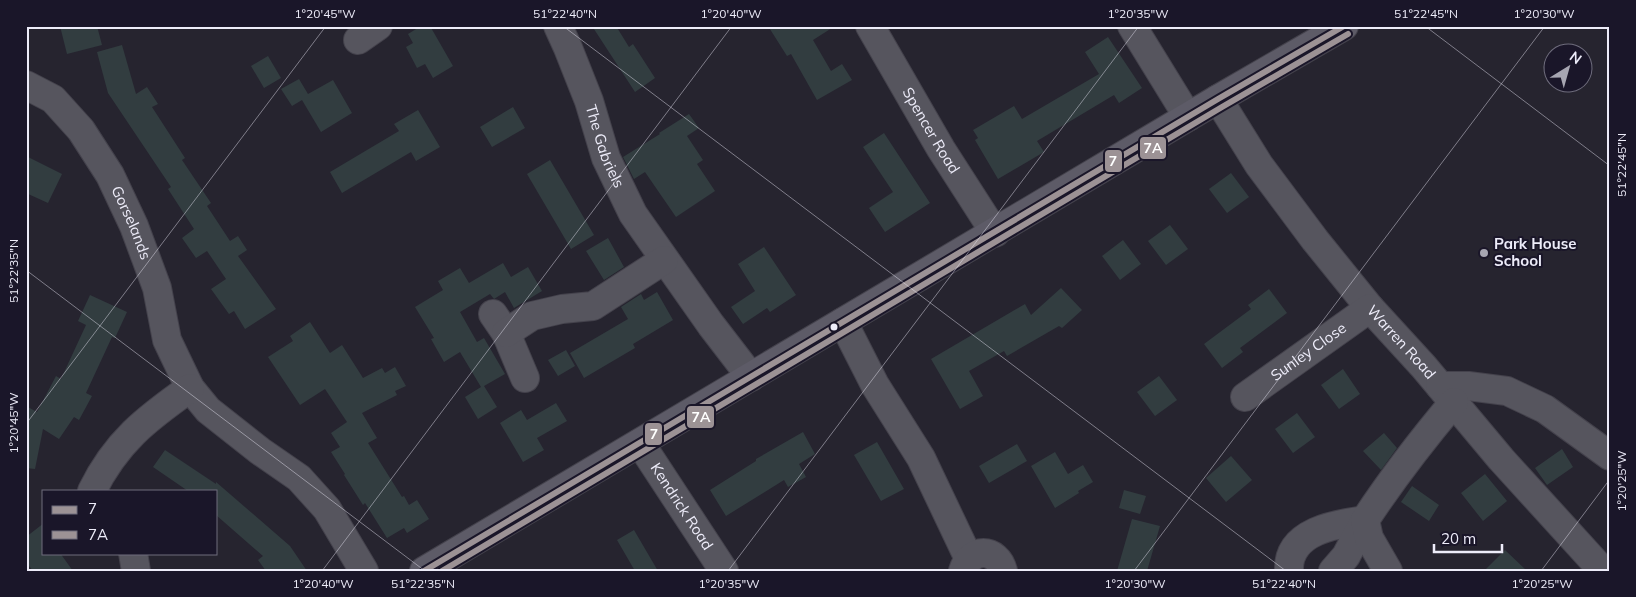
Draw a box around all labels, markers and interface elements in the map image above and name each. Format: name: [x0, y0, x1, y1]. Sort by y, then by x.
text: 1°20'45"W: [294, 6, 356, 21]
text: 51°22'40"N: [533, 6, 597, 21]
text: 1°20'40"W: [700, 6, 762, 21]
text: 1°20'35"W: [1107, 6, 1169, 21]
text: 51°22'45"N: [1394, 6, 1458, 21]
text: 1°20'30"W: [1513, 6, 1575, 21]
north arrow: [1544, 42, 1594, 92]
text: N: [1566, 47, 1585, 68]
street label: Spencer Road: [898, 84, 964, 177]
street label: The Gabriels: [582, 102, 629, 191]
text: 51°22'45"N: [1614, 133, 1629, 197]
line badge: 7A: [1139, 136, 1167, 160]
text: 7A: [1144, 139, 1163, 157]
line badge: 7: [1104, 149, 1123, 173]
text: 7: [1109, 152, 1117, 170]
street label: Gorselands: [107, 183, 156, 262]
place label: Park House School: [1494, 234, 1576, 270]
text: 51°22'35"N: [6, 239, 21, 303]
marker: Park House School: [1478, 247, 1490, 259]
street label: Warren Road: [1363, 301, 1440, 383]
street label: Sunley Close: [1267, 318, 1350, 385]
unlabelled marker: [829, 322, 839, 332]
text: 1°20'45"W: [6, 392, 21, 454]
line badge: 7A: [686, 405, 715, 429]
text: 7A: [692, 408, 711, 426]
line badge: 7: [644, 422, 663, 446]
text: 7: [650, 425, 658, 443]
text: 1°20'25"W: [1614, 450, 1629, 512]
street label: Kendrick Road: [647, 459, 718, 553]
legend: [42, 490, 218, 554]
text: 7: [88, 499, 97, 518]
scale bar: [1434, 522, 1501, 554]
text: 7A: [88, 525, 108, 544]
text: 20 m: [1441, 529, 1476, 548]
text: 1°20'40"W: [292, 576, 354, 591]
text: 51°22'35"N: [391, 576, 455, 591]
text: 1°20'35"W: [698, 576, 760, 591]
text: 1°20'30"W: [1104, 576, 1166, 591]
text: 51°22'40"N: [1252, 576, 1316, 591]
text: 1°20'25"W: [1511, 576, 1573, 591]

